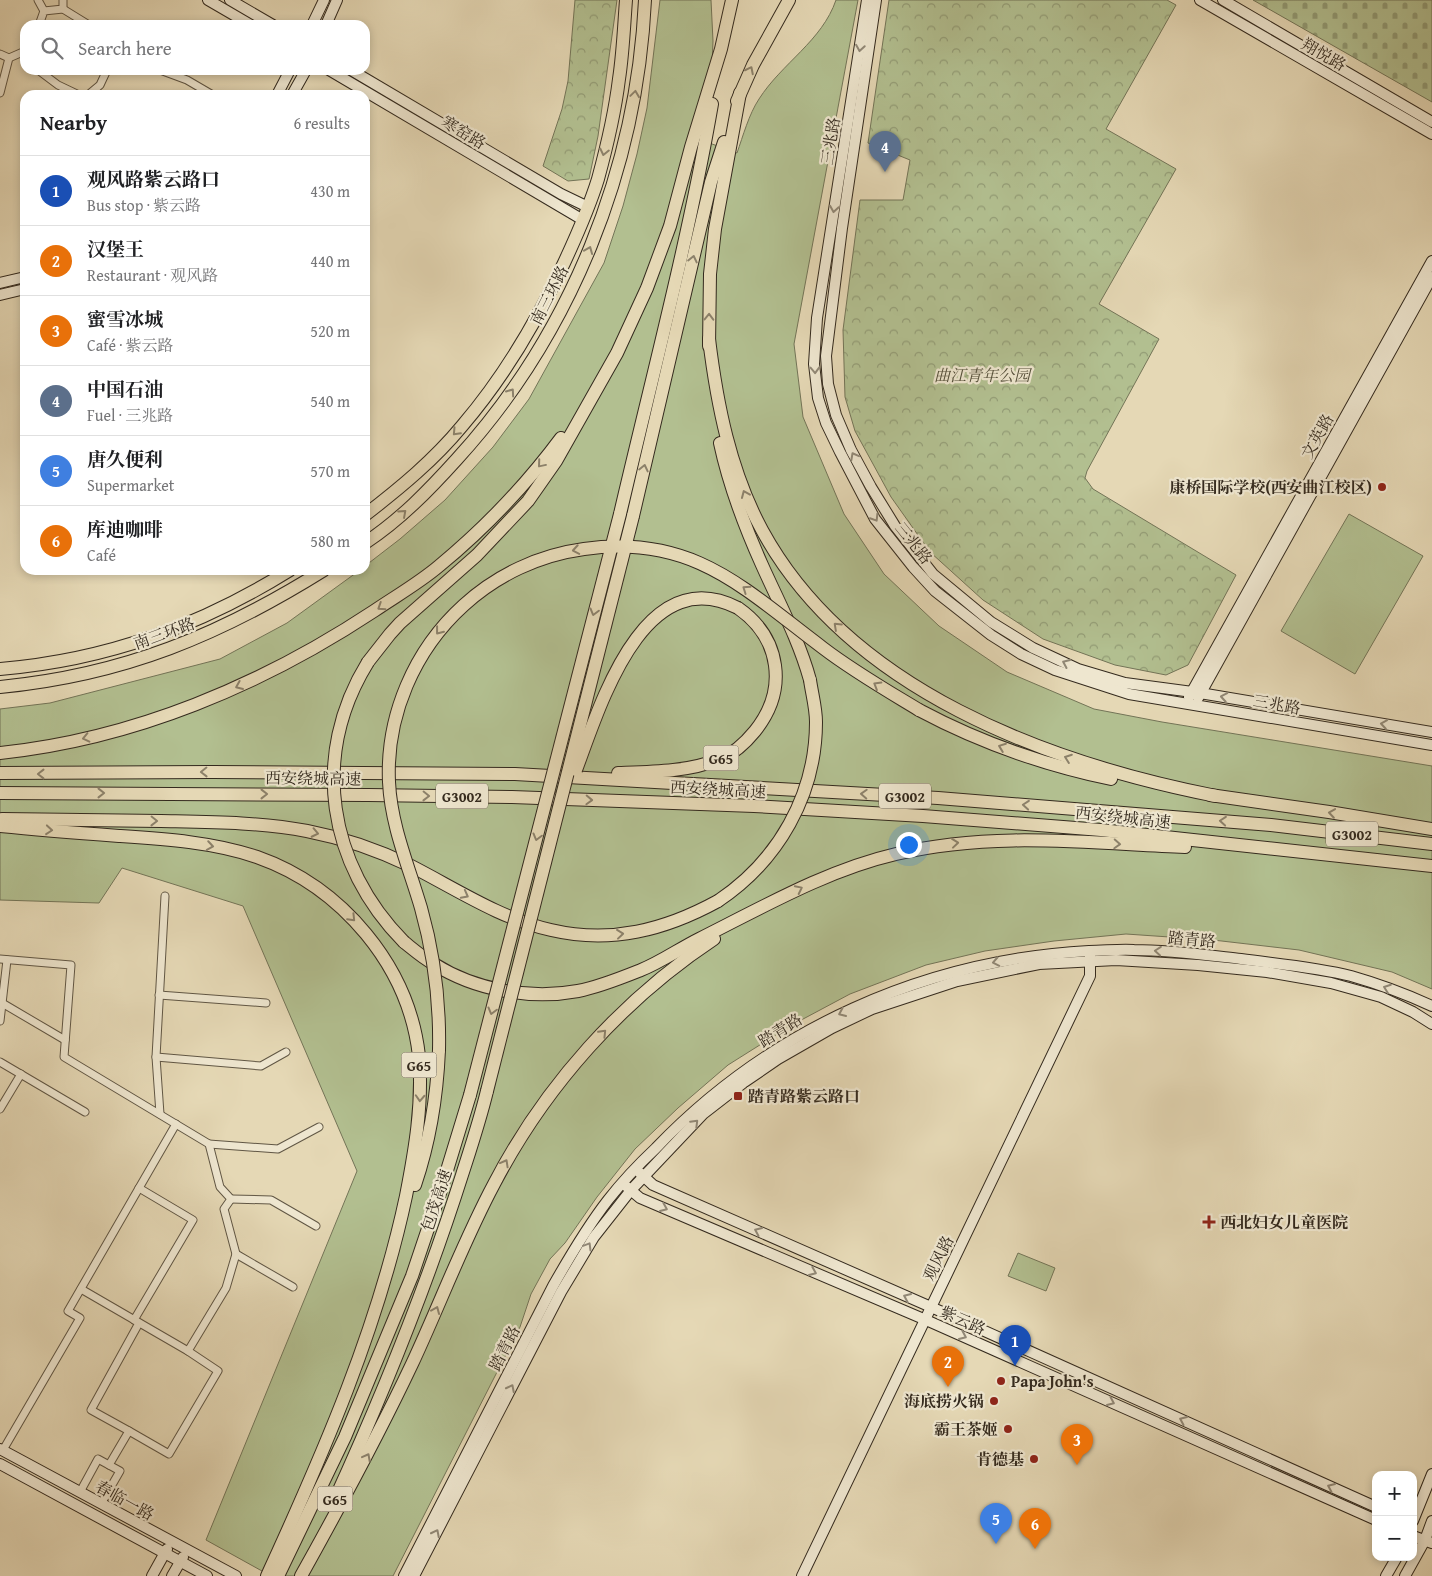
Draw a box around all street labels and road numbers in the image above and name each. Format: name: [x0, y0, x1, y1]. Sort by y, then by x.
street label: 翔悦路: [1297, 32, 1351, 76]
street label: 寒窑路: [437, 109, 491, 155]
street label: 三兆路: [814, 115, 846, 167]
street label: 南三环路: [524, 261, 574, 329]
street label: 文英路: [1295, 409, 1339, 463]
street label: 三兆路: [890, 517, 938, 569]
street label: 南三环路: [130, 611, 198, 655]
street label: 三兆路: [1251, 688, 1303, 720]
road number: G65: [704, 746, 738, 770]
street label: 西安绕城高速: [265, 765, 361, 791]
street label: 西安绕城高速: [669, 775, 767, 803]
road number: G3002: [436, 784, 488, 808]
road number: G3002: [879, 784, 931, 808]
street label: 西安绕城高速: [1074, 800, 1172, 834]
road number: G3002: [1326, 822, 1378, 846]
street label: 踏青路: [1167, 925, 1217, 953]
street label: 踏青路: [753, 1007, 807, 1053]
road number: G65: [402, 1052, 436, 1078]
street label: 包茂高速: [415, 1166, 457, 1234]
street label: 观风路: [917, 1231, 959, 1285]
street label: 紫云路: [936, 1299, 990, 1341]
street label: 踏青路: [482, 1321, 526, 1375]
street label: 春临一路: [91, 1474, 159, 1526]
road number: G65: [318, 1486, 352, 1512]

